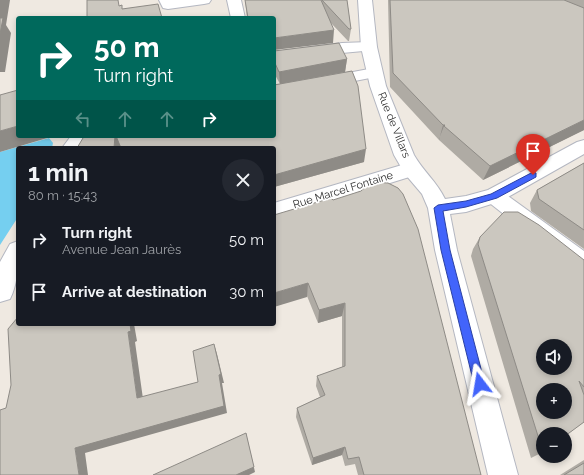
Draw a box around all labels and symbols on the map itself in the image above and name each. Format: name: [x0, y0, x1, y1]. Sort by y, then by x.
street label: Rue de Villars: [375, 90, 413, 160]
pin: [516, 134, 550, 175]
street label: Rue Marcel Fontaine: [291, 168, 395, 211]
position arrow: [459, 363, 501, 405]

